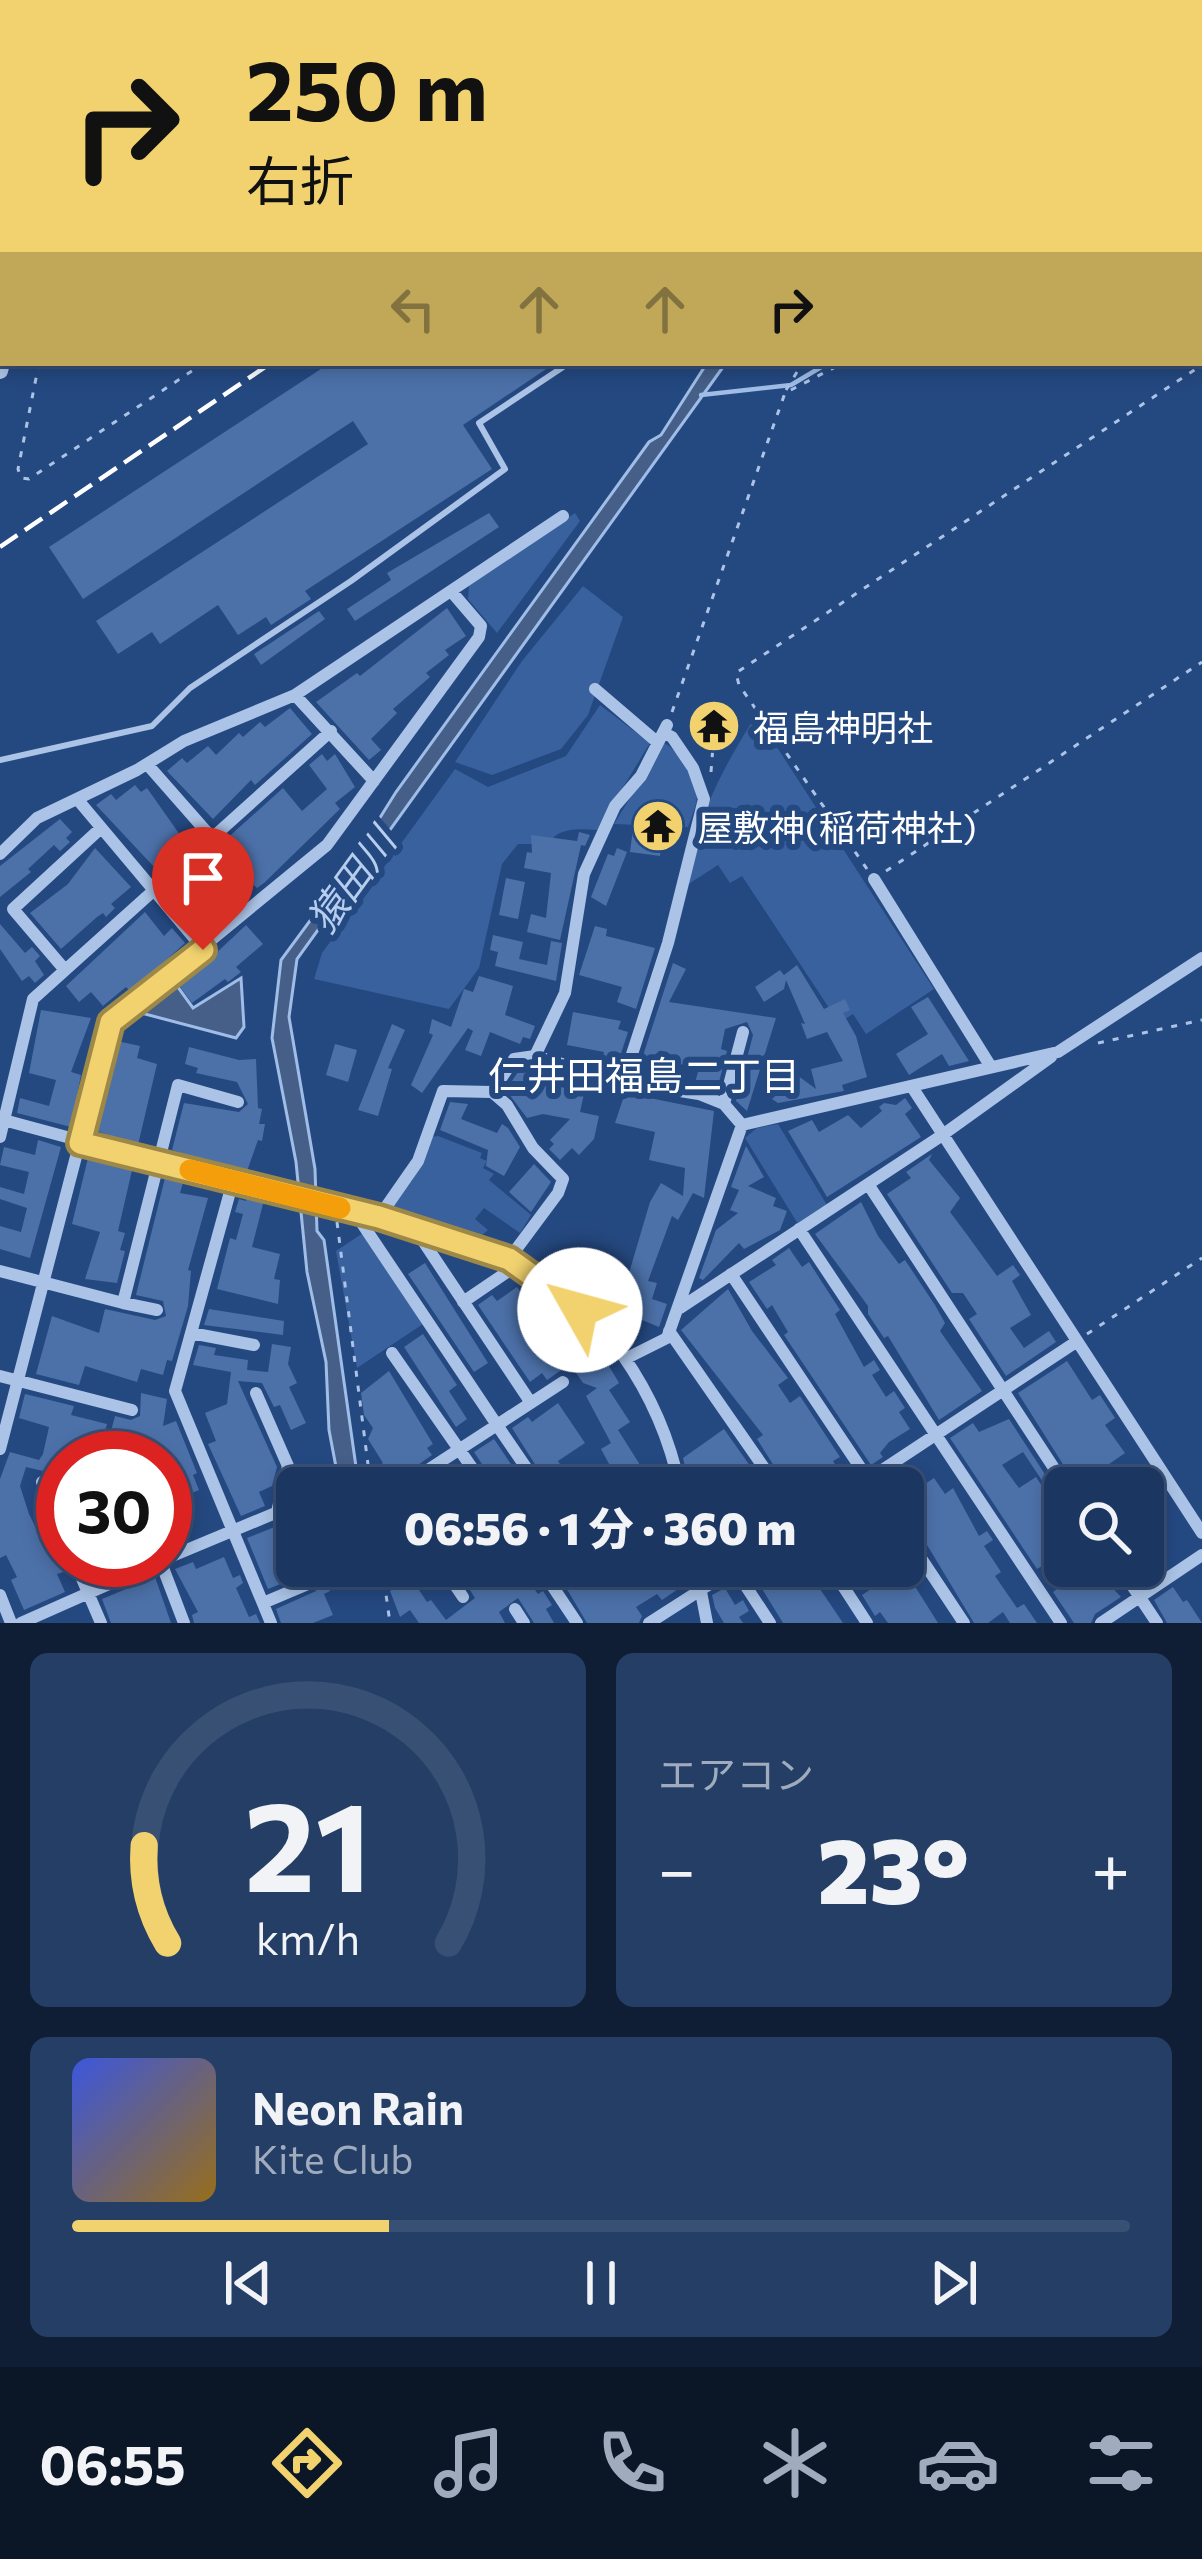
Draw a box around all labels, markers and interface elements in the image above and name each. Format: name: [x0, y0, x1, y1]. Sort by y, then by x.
text: 250 m: [246, 36, 488, 138]
icon: right: [48, 48, 204, 204]
text: 右折: [246, 146, 354, 212]
icon: left: [380, 276, 446, 342]
icon: ahead: [506, 276, 572, 342]
icon: ahead: [632, 276, 698, 342]
icon: right: [758, 276, 824, 342]
temple icon: 福島神明社: [686, 698, 742, 754]
place label: 福島神明社: [753, 704, 933, 748]
temple icon: 屋敷神(稲荷神社): [630, 798, 686, 854]
place label: 屋敷神(稲荷神社): [697, 804, 977, 848]
water label: 猿田川: [296, 814, 406, 940]
pin: [152, 827, 254, 950]
icon: arrive: [170, 845, 236, 911]
district label: 仁井田福島二丁目: [488, 1050, 800, 1098]
position arrow: [517, 1247, 643, 1373]
speed limit sign: 30: [36, 1431, 192, 1587]
map controls: [1044, 1467, 1164, 1587]
button: search: [1044, 1467, 1164, 1587]
text: 06:56 · 1 分 · 360 m: [404, 1499, 796, 1554]
text: エアコン: [658, 1749, 814, 1797]
text: 21: [244, 1765, 372, 1918]
text: 23°: [818, 1812, 969, 1923]
text: −: [658, 1827, 696, 1908]
text: +: [1091, 1827, 1130, 1908]
text: km/h: [256, 1911, 360, 1964]
text: Neon Rain: [252, 2079, 464, 2134]
text: Kite Club: [252, 2134, 413, 2182]
icon: previous: [215, 2250, 281, 2316]
icon: pause: [568, 2250, 634, 2316]
icon: next: [921, 2250, 987, 2316]
icon: directions: [265, 2421, 349, 2505]
icon: music: [427, 2421, 511, 2505]
icon: phone: [590, 2421, 674, 2505]
icon: climate: [753, 2421, 837, 2505]
icon: car: [916, 2421, 1000, 2505]
icon: filters: [1079, 2421, 1163, 2505]
text: 06:55: [39, 2430, 186, 2496]

